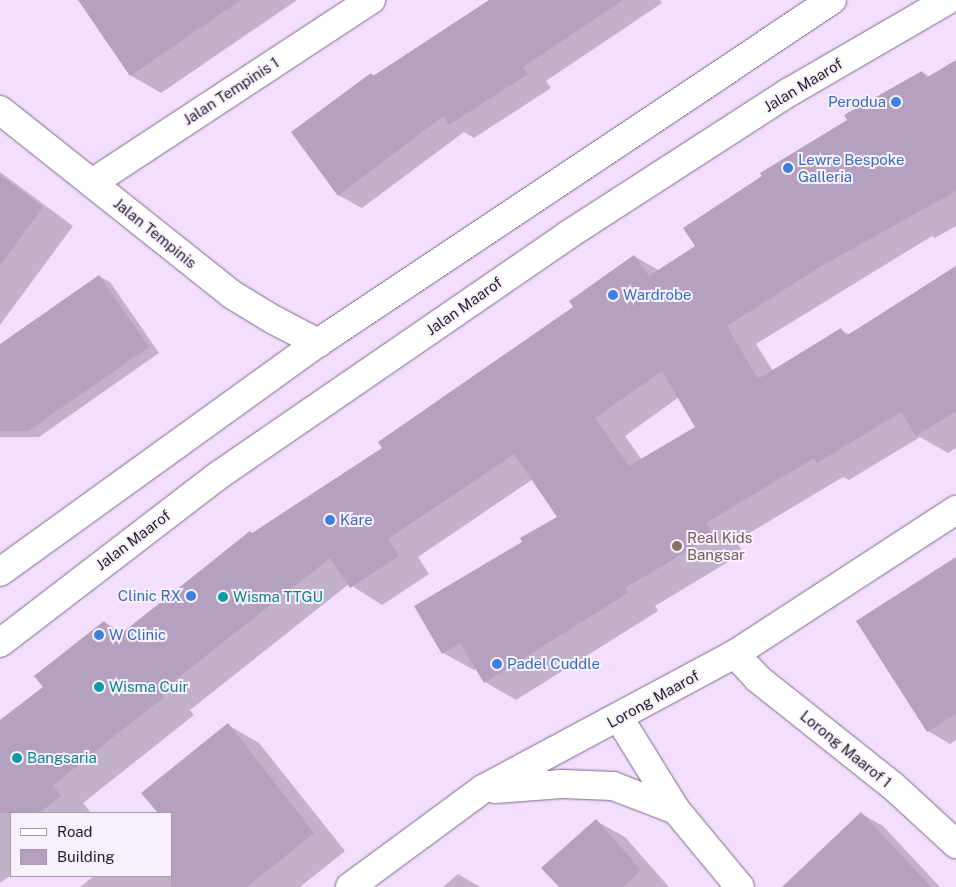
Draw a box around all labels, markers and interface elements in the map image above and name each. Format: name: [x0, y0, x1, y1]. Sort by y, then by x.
street label: Jalan Tempinis 1: [180, 53, 282, 129]
street label: Jalan Maarof: [760, 54, 846, 116]
place label: Perodua: [828, 93, 886, 111]
marker: Perodua: [890, 96, 902, 108]
place label: Lewre Bespoke Galleria: [798, 150, 904, 185]
marker: Lewre Bespoke Galleria: [782, 162, 794, 174]
street label: Jalan Tempinis: [110, 194, 200, 272]
street label: Jalan Maarof: [422, 273, 506, 339]
place label: Wardrobe: [623, 286, 691, 304]
marker: Wardrobe: [607, 289, 619, 301]
street label: Jalan Maarof: [92, 506, 174, 574]
place label: Kare: [340, 511, 373, 529]
marker: Kare: [324, 514, 336, 526]
place label: Real Kids Bangsar: [687, 528, 752, 563]
marker: Real Kids Bangsar: [671, 540, 683, 552]
place label: Clinic RX: [118, 587, 181, 605]
place label: Wisma TTGU: [233, 588, 323, 606]
marker: Clinic RX: [185, 590, 197, 602]
marker: Wisma TTGU: [217, 591, 229, 603]
place label: W Clinic: [109, 626, 166, 644]
marker: W Clinic: [93, 629, 105, 641]
place label: Padel Cuddle: [507, 655, 600, 673]
marker: Padel Cuddle: [491, 658, 503, 670]
street label: Lorong Maarof: [604, 666, 702, 732]
place label: Wisma Cuir: [109, 678, 188, 696]
marker: Wisma Cuir: [93, 681, 105, 693]
street label: Lorong Maarof 1: [797, 707, 895, 791]
place label: Bangsaria: [27, 749, 97, 767]
marker: Bangsaria: [11, 752, 23, 764]
legend: [10, 812, 172, 877]
text: Road: [57, 823, 93, 840]
text: Building: [57, 848, 115, 865]

